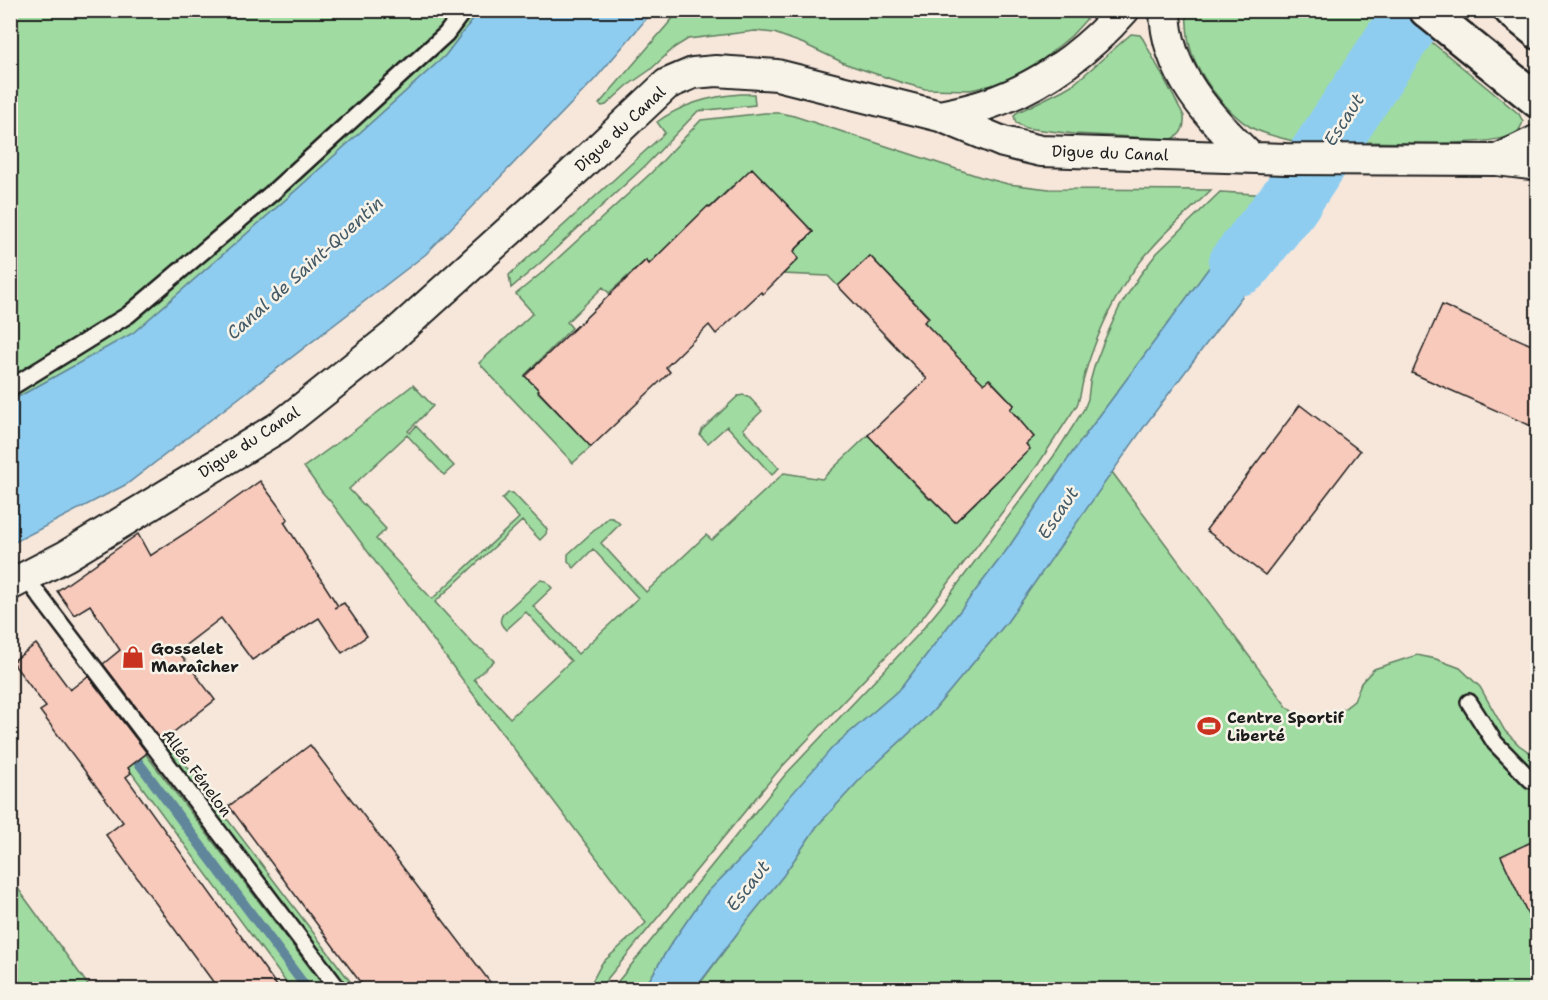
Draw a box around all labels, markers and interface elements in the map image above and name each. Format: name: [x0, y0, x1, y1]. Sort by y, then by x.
street label: Digue du Canal: [570, 81, 670, 177]
water label: Escaut: [1318, 89, 1370, 151]
street label: Digue du Canal: [1051, 140, 1169, 166]
water label: Canal de Saint-Quentin: [222, 191, 388, 345]
street label: Digue du Canal: [194, 401, 304, 483]
water label: Escaut: [1032, 482, 1084, 544]
place label: Gosselet Maraîcher: [151, 638, 239, 677]
shop icon: Gosselet Maraîcher: [120, 644, 146, 670]
place label: Centre Sportif Liberté: [1227, 707, 1345, 746]
sports icon: Centre Sportif Liberté: [1196, 713, 1222, 739]
street label: Allée Fénelon: [157, 725, 237, 821]
water label: Escaut: [721, 856, 775, 916]

